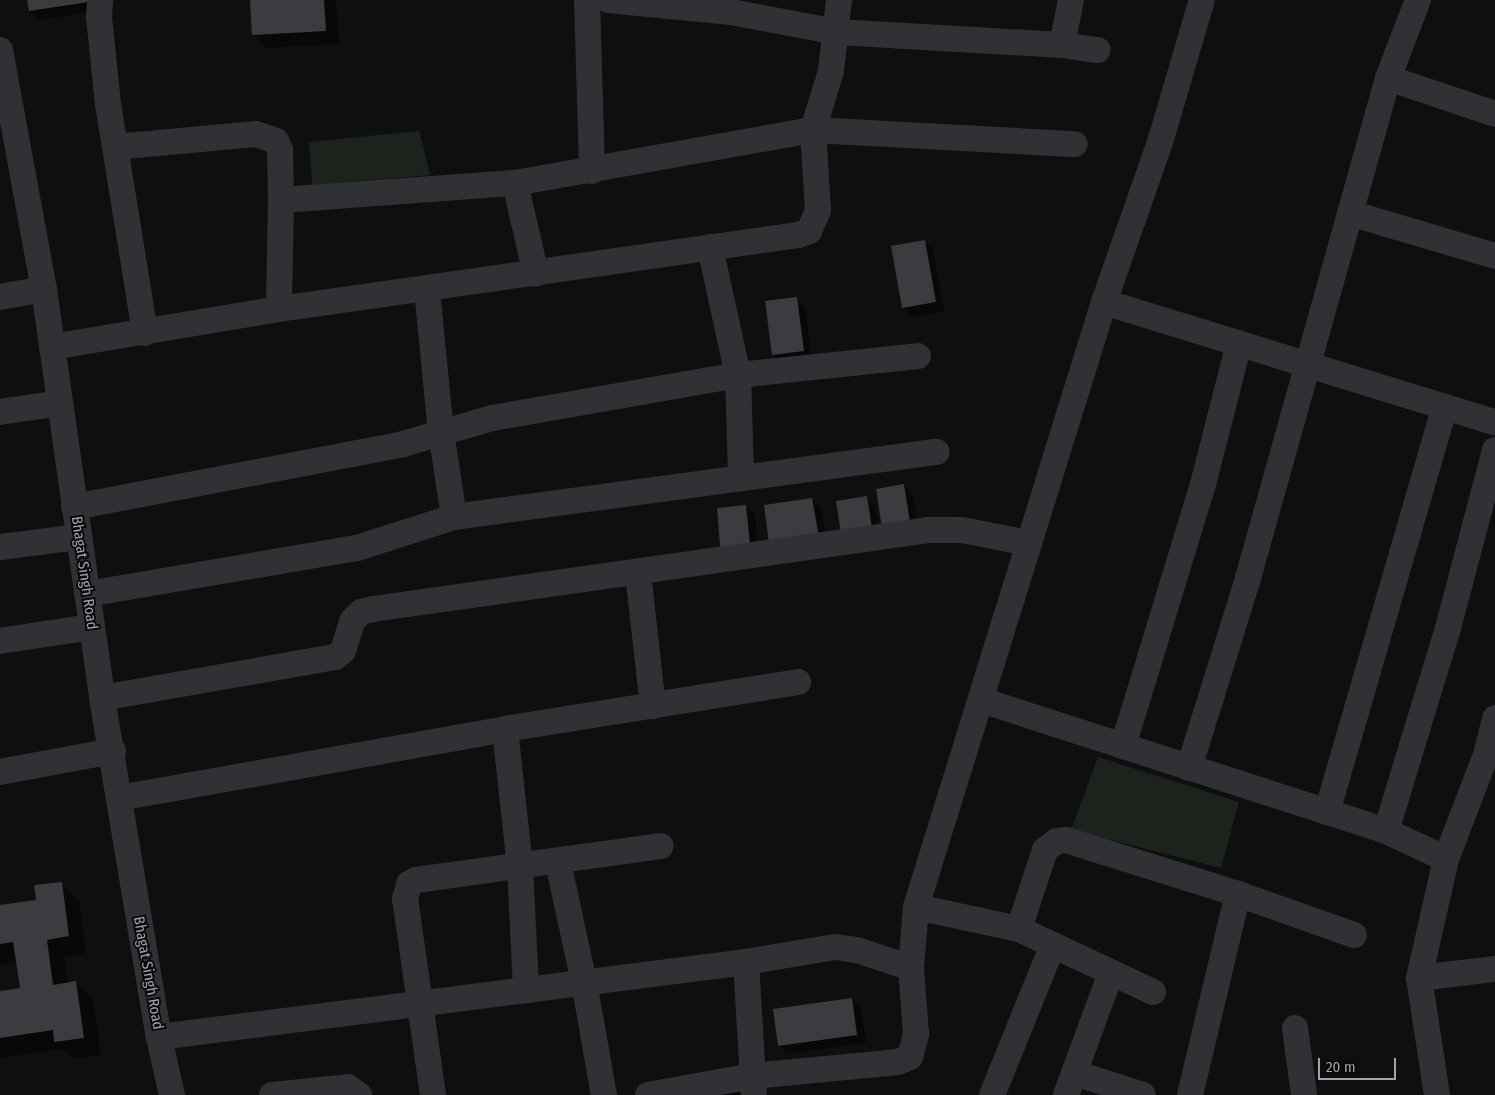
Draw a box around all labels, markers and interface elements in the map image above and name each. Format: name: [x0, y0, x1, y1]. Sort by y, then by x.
street label: Bhagat Singh Road: [67, 515, 101, 631]
street label: Bhagat Singh Road: [129, 915, 167, 1031]
scale bar: [1320, 1048, 1398, 1080]
text: 20 m: [1326, 1058, 1356, 1076]

